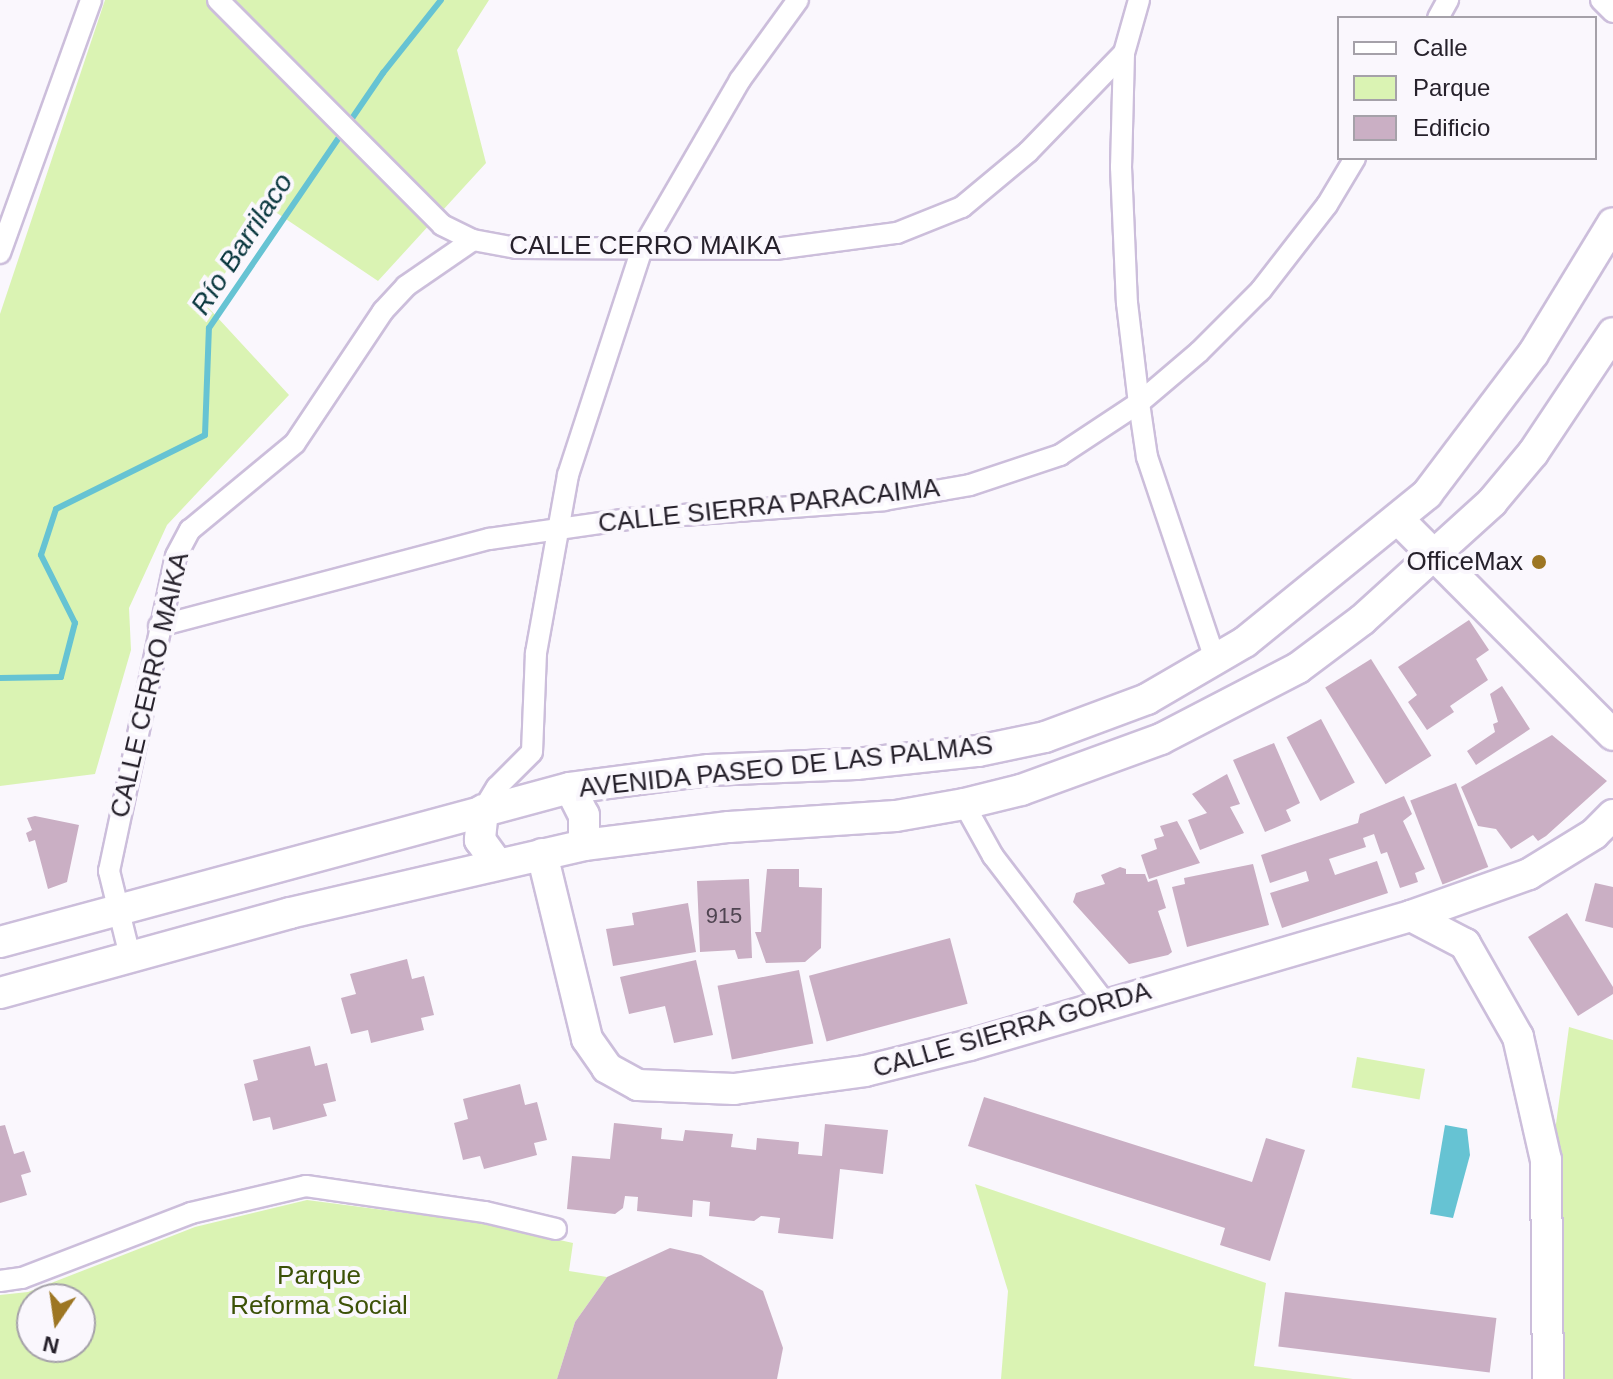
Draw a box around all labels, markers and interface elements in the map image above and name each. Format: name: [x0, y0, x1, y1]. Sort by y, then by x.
legend: [1337, 16, 1597, 160]
text: Calle: [1413, 34, 1468, 61]
text: Parque: [1413, 74, 1490, 101]
text: Edificio: [1413, 114, 1490, 141]
water label: Río Barrilaco: [184, 167, 300, 321]
street label: CALLE CERRO MAIKA: [509, 230, 781, 262]
street label: CALLE SIERRA PARACAIMA: [596, 472, 942, 540]
place label: OfficeMax: [1406, 546, 1523, 578]
street label: CALLE CERRO MAIKA: [104, 549, 196, 821]
marker: OfficeMax: [1530, 553, 1548, 571]
street label: AVENIDA PASEO DE LAS PALMAS: [577, 730, 995, 804]
house number: 915: [706, 903, 742, 929]
street label: CALLE SIERRA GORDA: [869, 975, 1155, 1085]
park label: Parque Reforma Social: [230, 1260, 408, 1322]
north arrow: [16, 1283, 96, 1363]
text: N: [40, 1331, 61, 1359]

